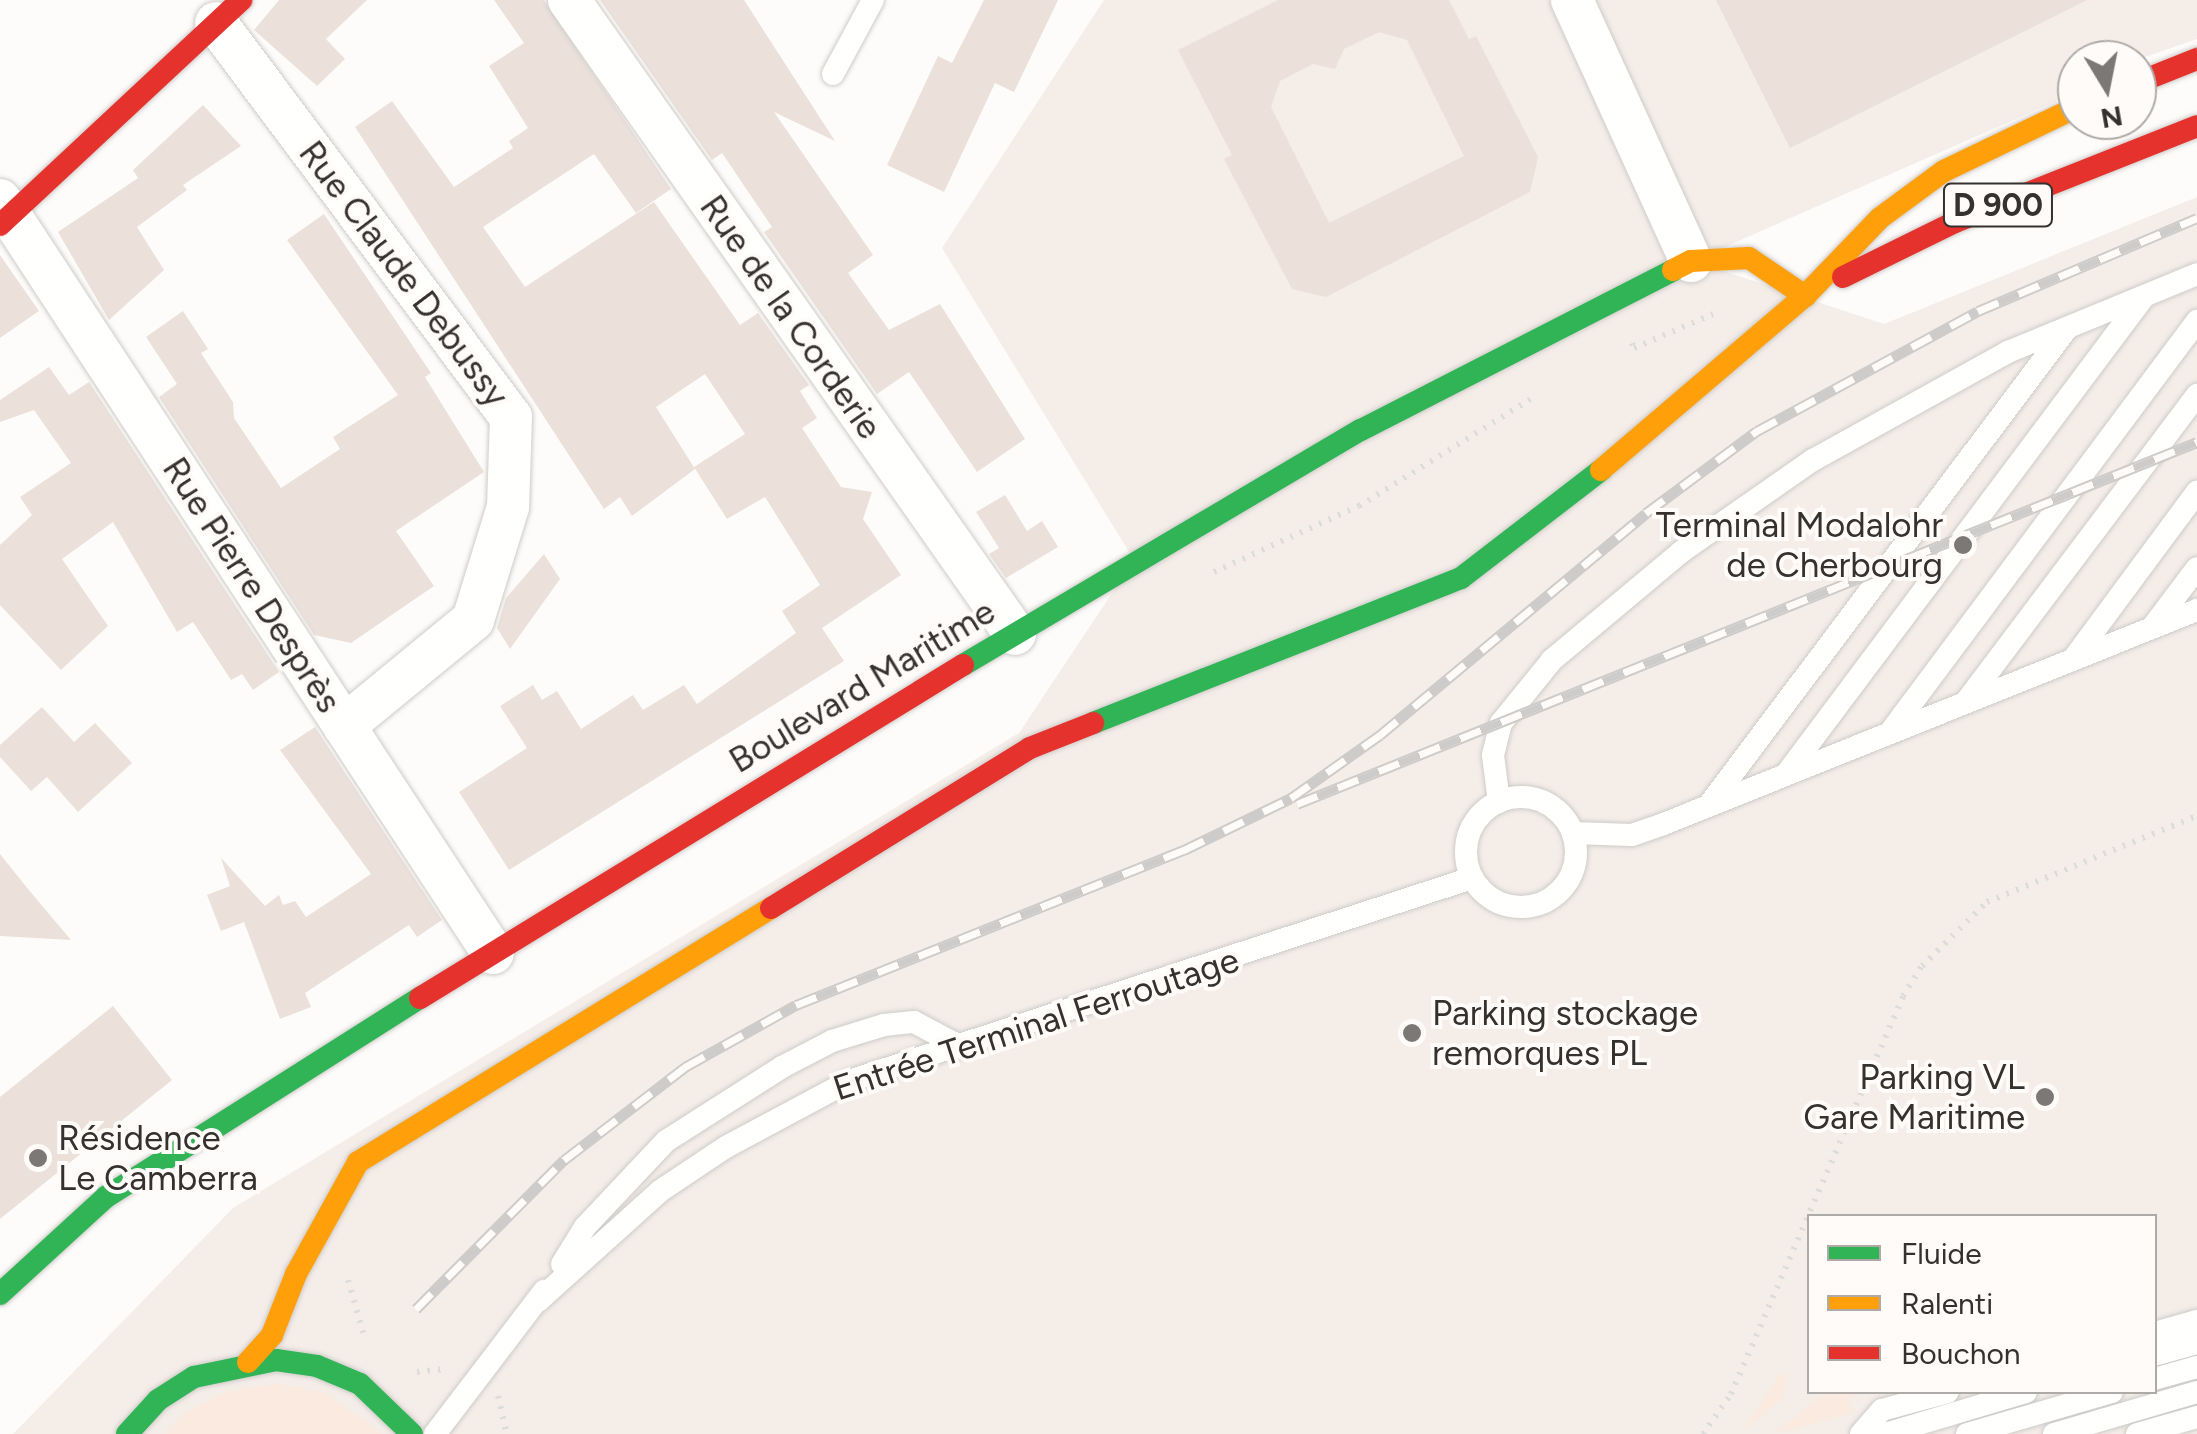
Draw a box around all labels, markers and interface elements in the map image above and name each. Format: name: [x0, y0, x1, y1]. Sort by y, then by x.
north arrow: [2057, 40, 2157, 140]
text: N: [2098, 99, 2125, 136]
street label: Rue Claude Debussy: [290, 133, 518, 415]
road number: D 900: [1940, 178, 2056, 232]
street label: Rue de la Corderie: [691, 187, 891, 447]
street label: Rue Pierre Desprès: [154, 450, 350, 720]
place label: Terminal Modalohr de Cherbourg: [1656, 504, 1943, 586]
marker: Terminal Modalohr de Cherbourg: [1952, 534, 1974, 556]
street label: Boulevard Maritime: [722, 590, 1002, 782]
street label: Entrée Terminal Ferroutage: [828, 939, 1244, 1109]
place label: Parking stockage remorques PL: [1432, 992, 1698, 1074]
marker: Parking stockage remorques PL: [1401, 1022, 1423, 1044]
place label: Parking VL Gare Maritime: [1803, 1056, 2025, 1138]
marker: Parking VL Gare Maritime: [2034, 1086, 2056, 1108]
place label: Résidence Le Camberra: [58, 1117, 258, 1199]
marker: Résidence Le Camberra: [27, 1147, 49, 1169]
legend: [1807, 1214, 2157, 1394]
text: Fluide: [1901, 1235, 1982, 1272]
text: Ralenti: [1901, 1285, 1993, 1322]
text: Bouchon: [1901, 1335, 2021, 1372]

